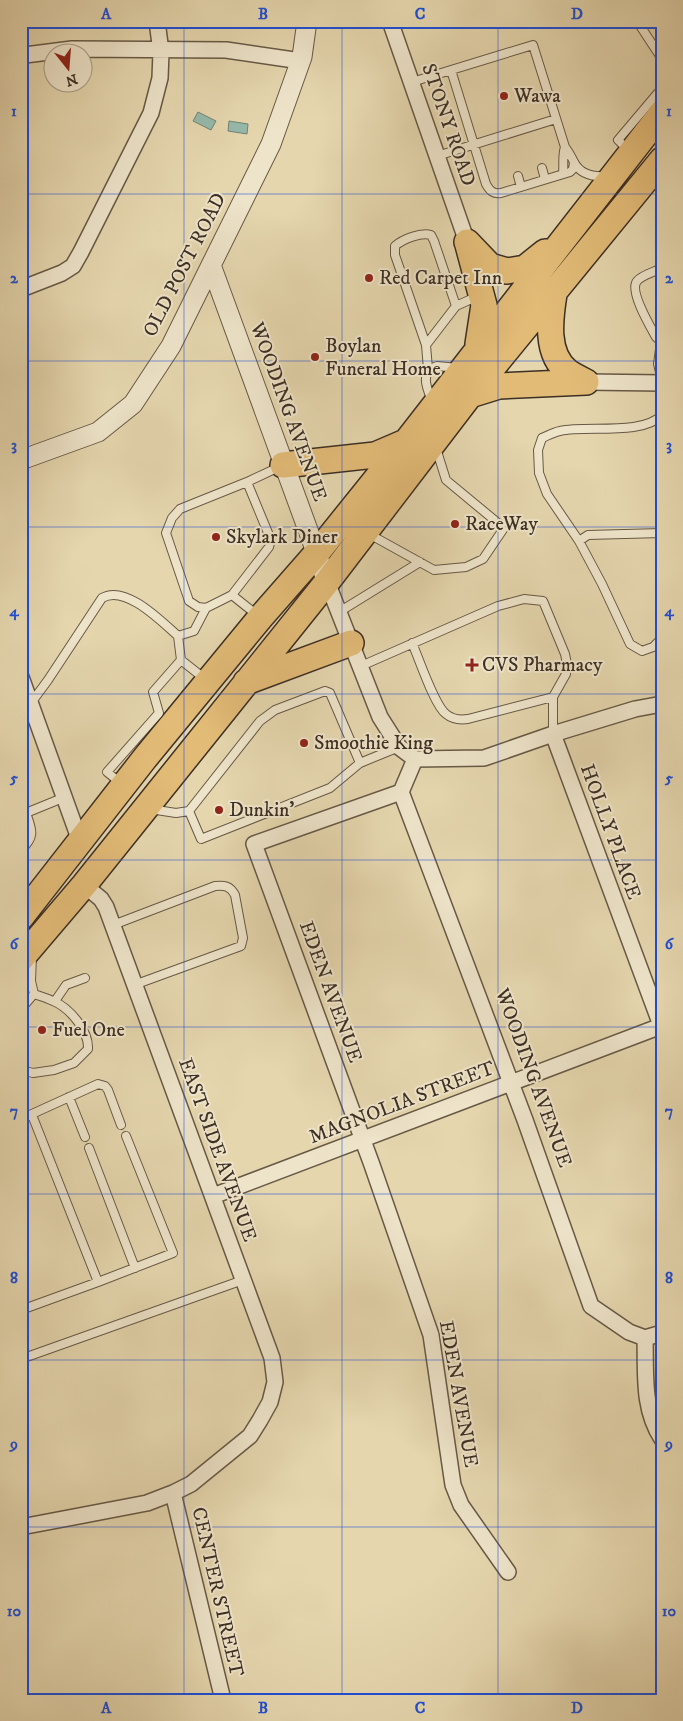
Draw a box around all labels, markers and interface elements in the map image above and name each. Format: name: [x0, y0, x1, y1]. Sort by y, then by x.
text: A: [100, 4, 112, 24]
text: B: [258, 4, 268, 24]
text: C: [415, 4, 425, 24]
text: D: [571, 4, 583, 24]
north arrow: [42, 42, 92, 92]
street label: STONY ROAD: [415, 60, 481, 190]
text: N: [63, 69, 80, 90]
place label: Wawa: [513, 84, 561, 109]
marker: Wawa: [498, 90, 510, 102]
text: 1: [11, 101, 17, 121]
text: 1: [666, 101, 672, 121]
street label: OLD POST ROAD: [138, 189, 232, 341]
place label: Red Carpet Inn: [379, 266, 503, 291]
text: 2: [10, 268, 19, 288]
text: 2: [665, 268, 674, 288]
marker: Red Carpet Inn: [363, 272, 375, 284]
street label: WOODING AVENUE: [244, 318, 332, 505]
place label: Boylan Funeral Home: [325, 334, 441, 382]
marker: Boylan Funeral Home: [309, 351, 321, 363]
text: 3: [11, 435, 17, 455]
text: 3: [666, 435, 672, 455]
place label: RaceWay: [465, 512, 538, 537]
marker: RaceWay: [449, 518, 461, 530]
place label: Skylark Diner: [226, 525, 338, 550]
marker: Skylark Diner: [210, 531, 222, 543]
text: 4: [8, 601, 19, 621]
text: 4: [663, 601, 674, 621]
place label: CVS Pharmacy: [482, 653, 603, 678]
marker: CVS Pharmacy: [466, 659, 478, 671]
place label: Smoothie King: [314, 731, 433, 756]
marker: Smoothie King: [298, 737, 310, 749]
street label: HOLLY PLACE: [574, 761, 646, 903]
text: 5: [9, 768, 18, 788]
text: 5: [664, 768, 673, 788]
place label: Dunkin': [229, 798, 295, 823]
marker: Dunkin': [213, 804, 225, 816]
street label: EDEN AVENUE: [293, 918, 367, 1066]
text: 6: [10, 934, 20, 954]
text: 6: [665, 934, 675, 954]
street label: WOODING AVENUE: [489, 984, 577, 1171]
place label: Fuel One: [52, 1018, 125, 1043]
marker: Fuel One: [36, 1024, 48, 1036]
street label: EAST SIDE AVENUE: [172, 1055, 262, 1245]
street label: MAGNOLIA STREET: [306, 1056, 498, 1150]
text: 7: [10, 1101, 18, 1121]
text: 7: [665, 1101, 673, 1121]
text: 8: [10, 1268, 18, 1288]
text: 8: [665, 1268, 673, 1288]
street label: EDEN AVENUE: [433, 1319, 483, 1469]
text: 9: [9, 1434, 18, 1454]
text: 9: [664, 1434, 673, 1454]
street label: CENTER STREET: [185, 1505, 249, 1679]
text: 10: [7, 1601, 22, 1621]
text: 10: [662, 1601, 677, 1621]
text: A: [100, 1698, 112, 1718]
text: B: [258, 1698, 268, 1718]
text: C: [415, 1698, 425, 1718]
text: D: [571, 1698, 583, 1718]

